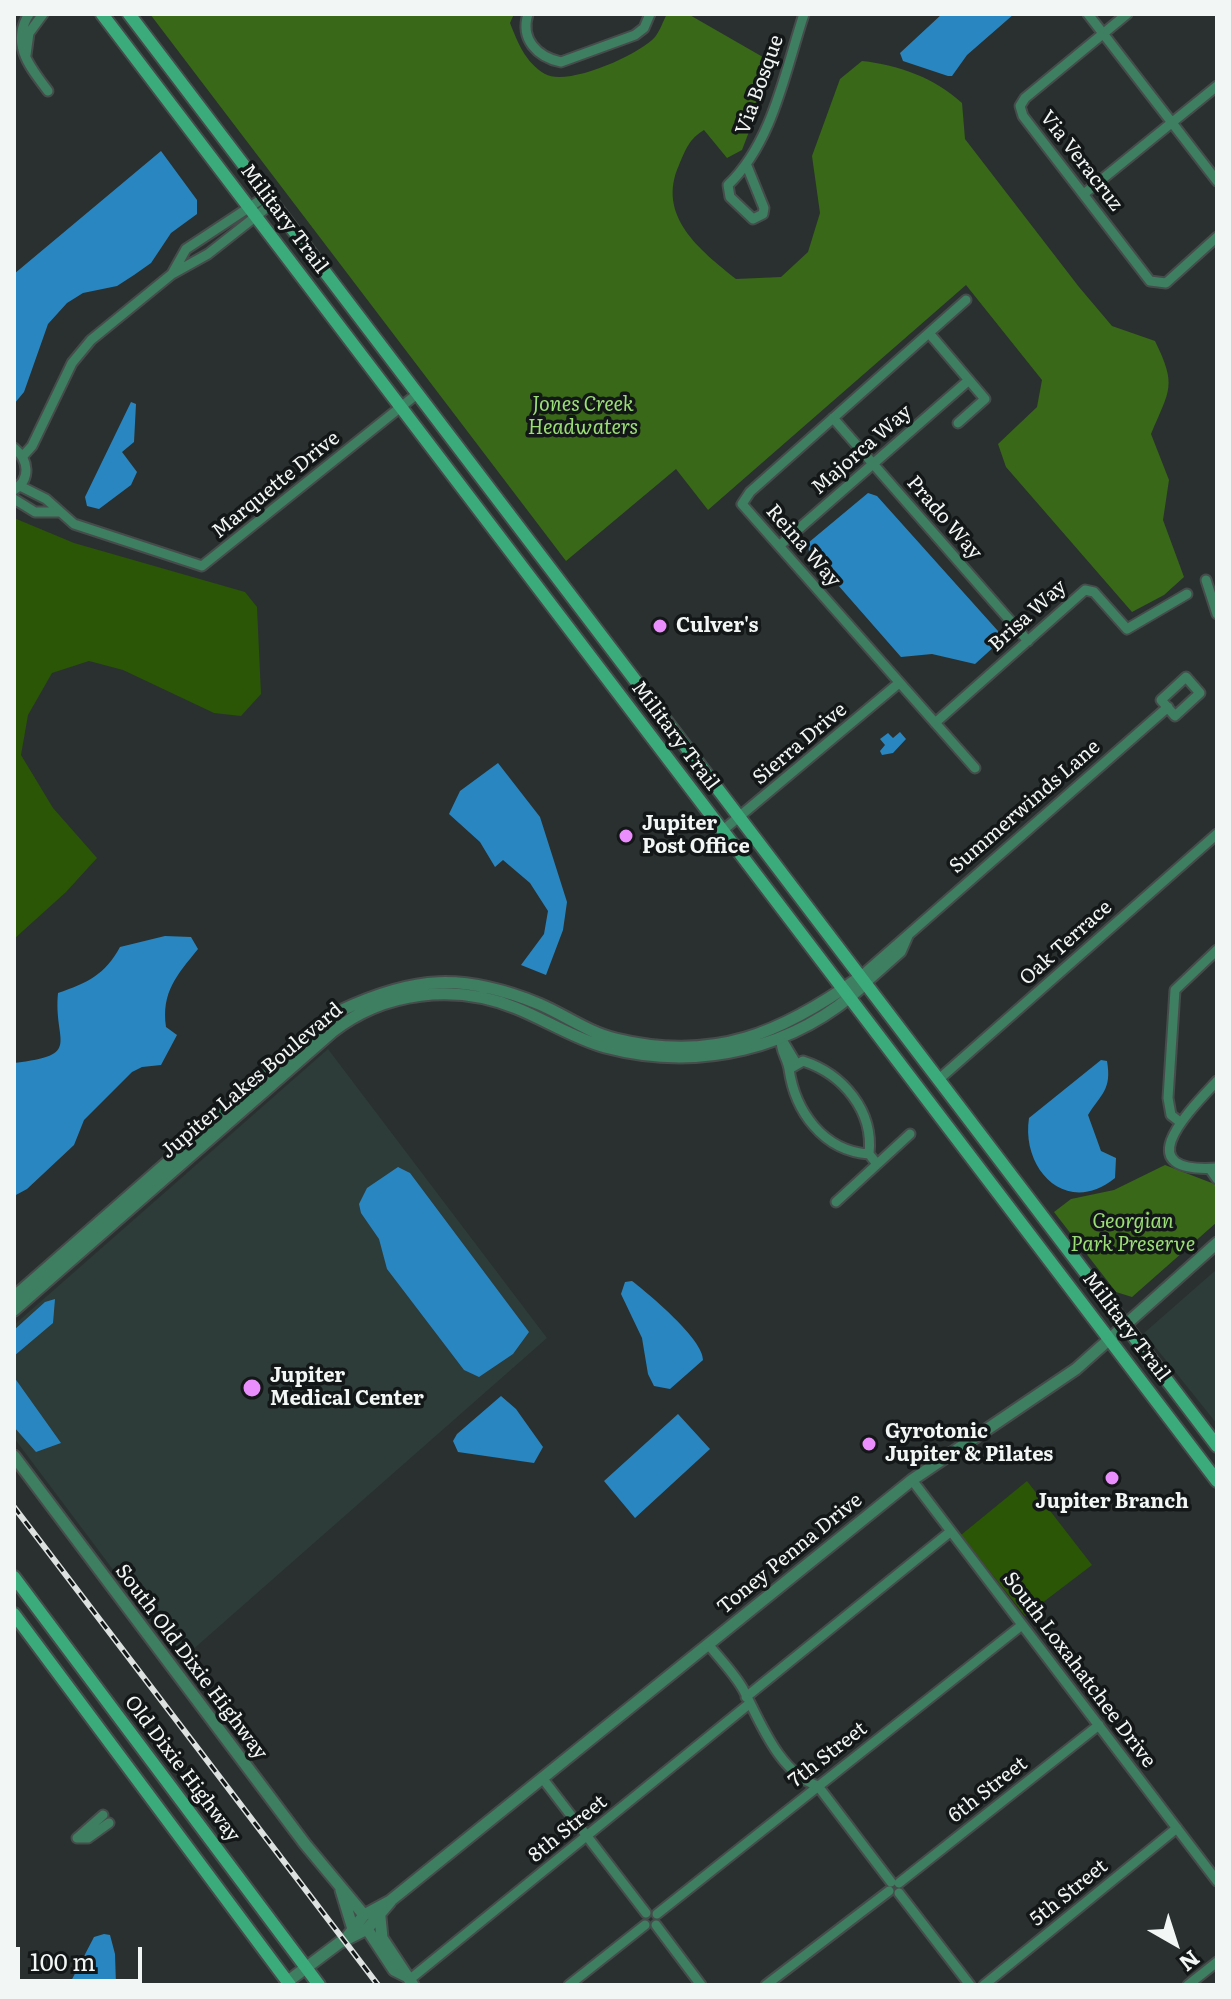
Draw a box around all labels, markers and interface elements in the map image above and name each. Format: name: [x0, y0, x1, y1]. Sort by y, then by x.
street label: Via Bosque: [731, 32, 789, 138]
street label: Via Veracruz: [1034, 106, 1128, 216]
street label: Military Trail: [235, 160, 333, 278]
park label: Jones Creek Headwaters: [528, 393, 638, 440]
street label: Majorca Way: [807, 400, 917, 500]
street label: Marquette Drive: [207, 426, 345, 544]
street label: Prado Way: [901, 471, 987, 565]
street label: Reina Way: [761, 500, 845, 592]
street label: Brisa Way: [984, 575, 1072, 657]
place label: Culver's: [676, 614, 758, 638]
marker: Culver's: [651, 617, 669, 635]
street label: Military Trail: [626, 677, 724, 795]
street label: Sierra Drive: [748, 698, 852, 790]
street label: Summerwinds Lane: [945, 735, 1105, 879]
place label: Jupiter Post Office: [642, 812, 750, 859]
marker: Jupiter Post Office: [617, 827, 635, 845]
street label: Oak Terrace: [1015, 895, 1117, 991]
street label: Jupiter Lakes Boulevard: [156, 998, 348, 1164]
park label: Georgian Park Preserve: [1071, 1210, 1195, 1257]
street label: Military Trail: [1077, 1268, 1175, 1386]
place label: Jupiter Medical Center: [270, 1364, 424, 1411]
marker: Jupiter Medical Center: [241, 1377, 263, 1399]
place label: Gyrotonic Jupiter & Pilates: [885, 1420, 1053, 1467]
marker: Gyrotonic Jupiter & Pilates: [860, 1435, 878, 1453]
marker: Jupiter Branch: [1103, 1469, 1121, 1487]
street label: Toney Penna Drive: [713, 1488, 867, 1620]
place label: Jupiter Branch: [1035, 1490, 1189, 1514]
street label: South Old Dixie Highway: [110, 1560, 272, 1764]
street label: South Loxahatchee Drive: [998, 1567, 1160, 1773]
street label: Old Dixie Highway: [119, 1691, 245, 1847]
street label: 7th Street: [784, 1717, 872, 1793]
street label: 6th Street: [944, 1752, 1032, 1828]
street label: 8th Street: [524, 1790, 612, 1868]
street label: 5th Street: [1025, 1855, 1113, 1931]
north arrow: [1135, 1903, 1215, 1983]
scale bar: [20, 1931, 146, 1981]
text: 100 m: [30, 1943, 96, 1978]
text: N: [1173, 1943, 1208, 1981]

